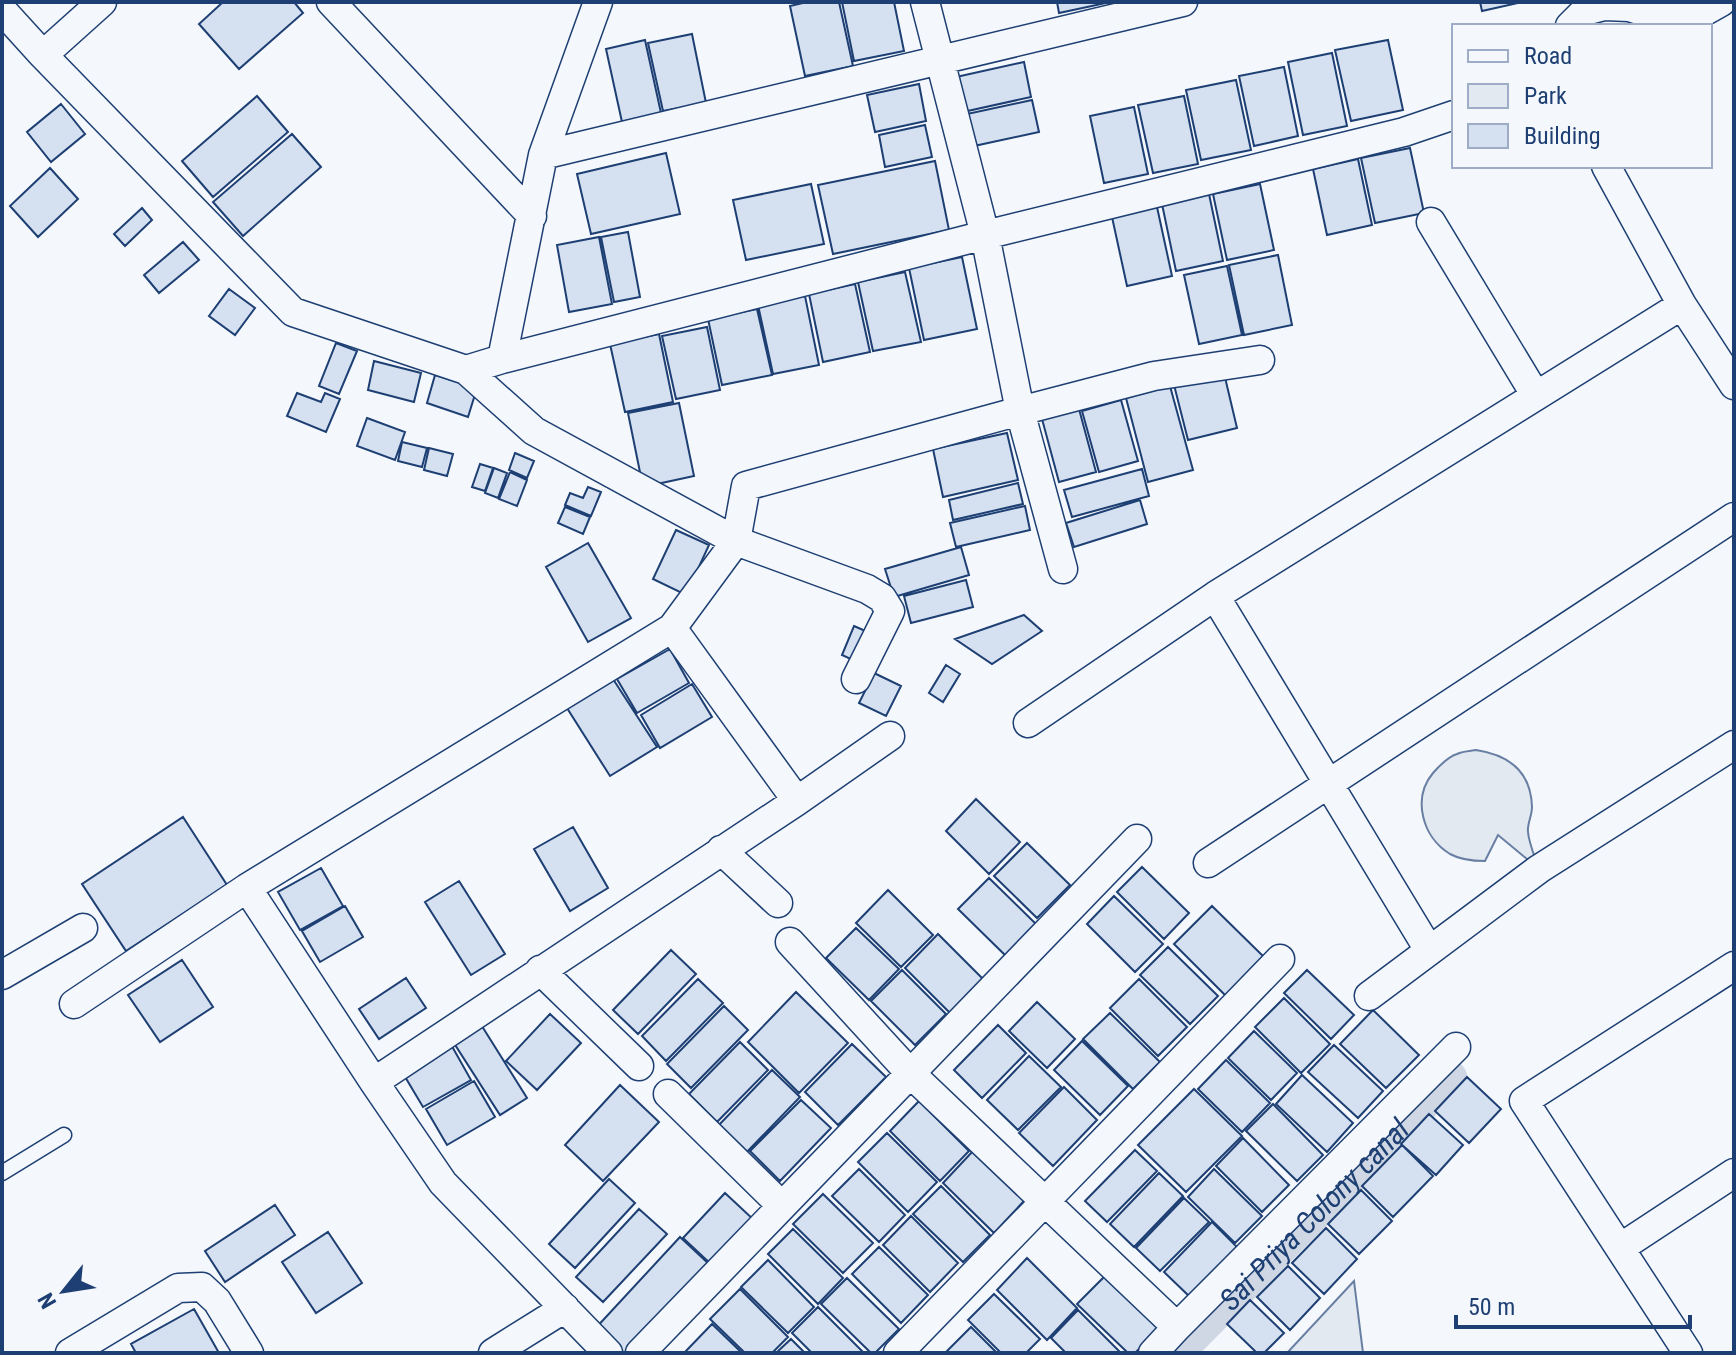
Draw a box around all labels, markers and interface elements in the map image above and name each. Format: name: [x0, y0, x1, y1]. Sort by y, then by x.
legend: [1452, 24, 1712, 168]
text: Road: [1524, 42, 1572, 70]
text: Park: [1524, 82, 1567, 110]
text: Building: [1524, 122, 1601, 150]
water label: Sai Priya Colony canal: [1212, 1112, 1416, 1318]
north arrow: [24, 1251, 104, 1331]
scale bar: [1456, 1279, 1690, 1329]
text: N: [33, 1289, 61, 1313]
text: 50 m: [1468, 1293, 1515, 1321]

